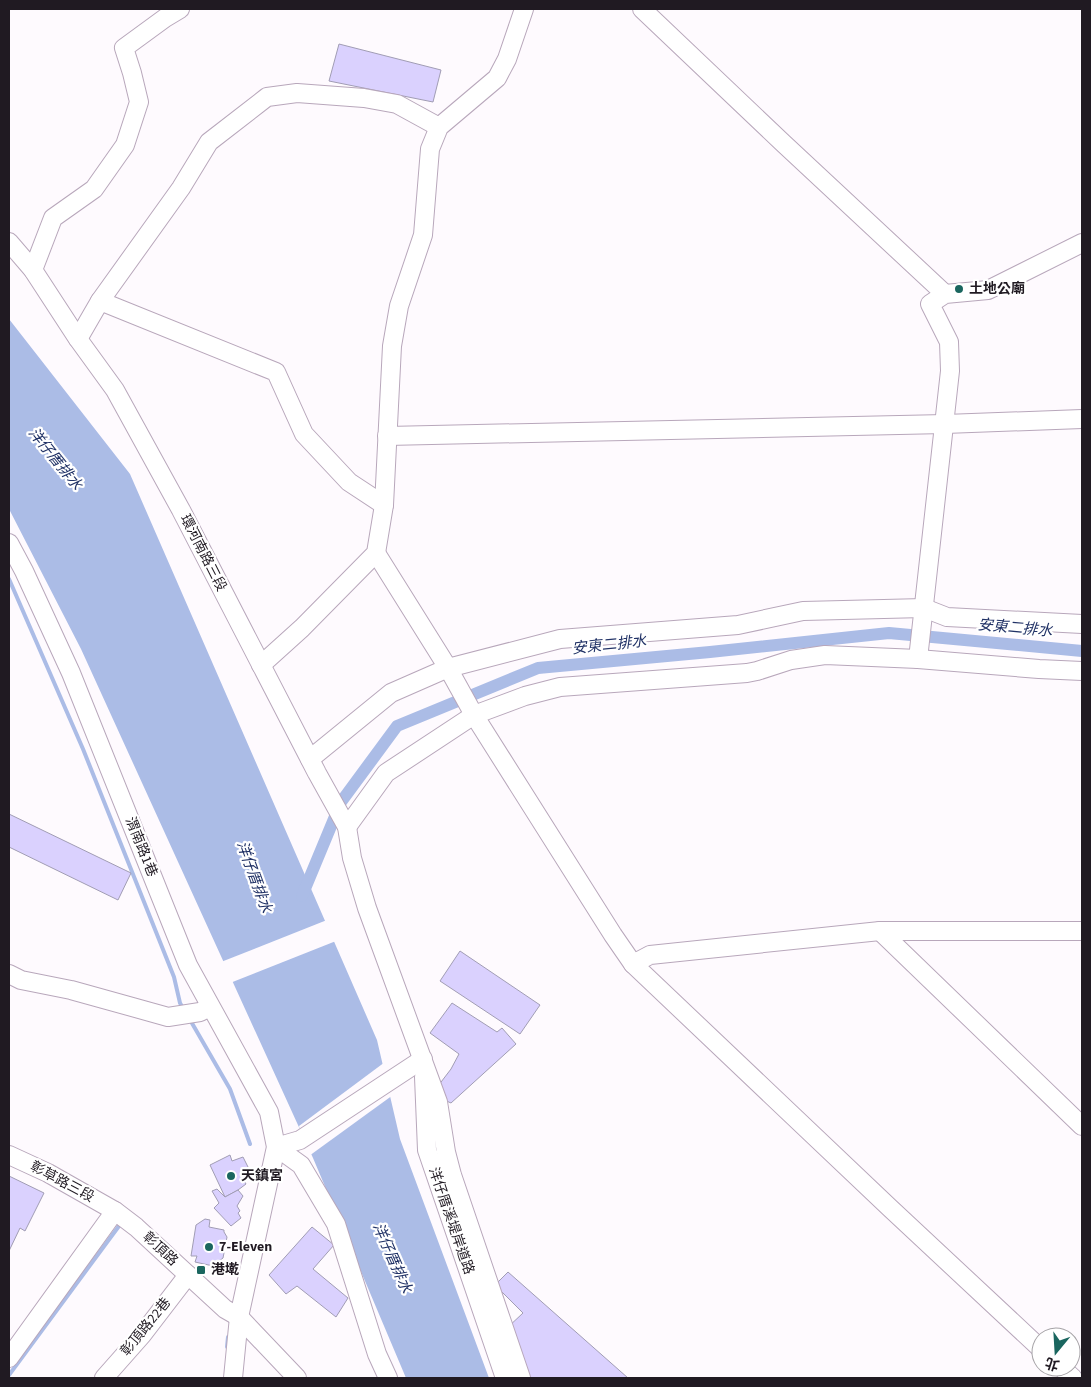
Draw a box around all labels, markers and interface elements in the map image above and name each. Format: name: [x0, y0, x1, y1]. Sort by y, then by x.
place label: 土地公廟: [969, 279, 1025, 299]
marker: 土地公廟: [953, 283, 965, 295]
water label: 洋仔厝排水: [23, 423, 87, 496]
street label: 環河南路三段: [175, 511, 231, 595]
water label: 安東二排水: [977, 614, 1054, 642]
water label: 安東二排水: [571, 631, 648, 659]
street label: 渭南路1巷: [120, 814, 162, 880]
water label: 洋仔厝排水: [231, 838, 277, 917]
street label: 彰草路三段: [26, 1157, 98, 1207]
street label: 洋仔厝溪堤岸道路: [423, 1165, 479, 1277]
place label: 天鎮宮: [241, 1166, 283, 1186]
marker: 天鎮宮: [225, 1170, 237, 1182]
water label: 洋仔厝排水: [367, 1219, 417, 1297]
street label: 彰頂路: [138, 1227, 182, 1271]
place label: 7-Eleven: [219, 1237, 272, 1257]
marker: 7-Eleven: [203, 1241, 215, 1253]
place label: 港墘: [211, 1260, 239, 1280]
marker: 港墘: [195, 1264, 207, 1276]
street label: 彰頂路22巷: [116, 1294, 176, 1360]
north arrow: [1031, 1327, 1081, 1377]
text: 北: [1043, 1352, 1062, 1375]

